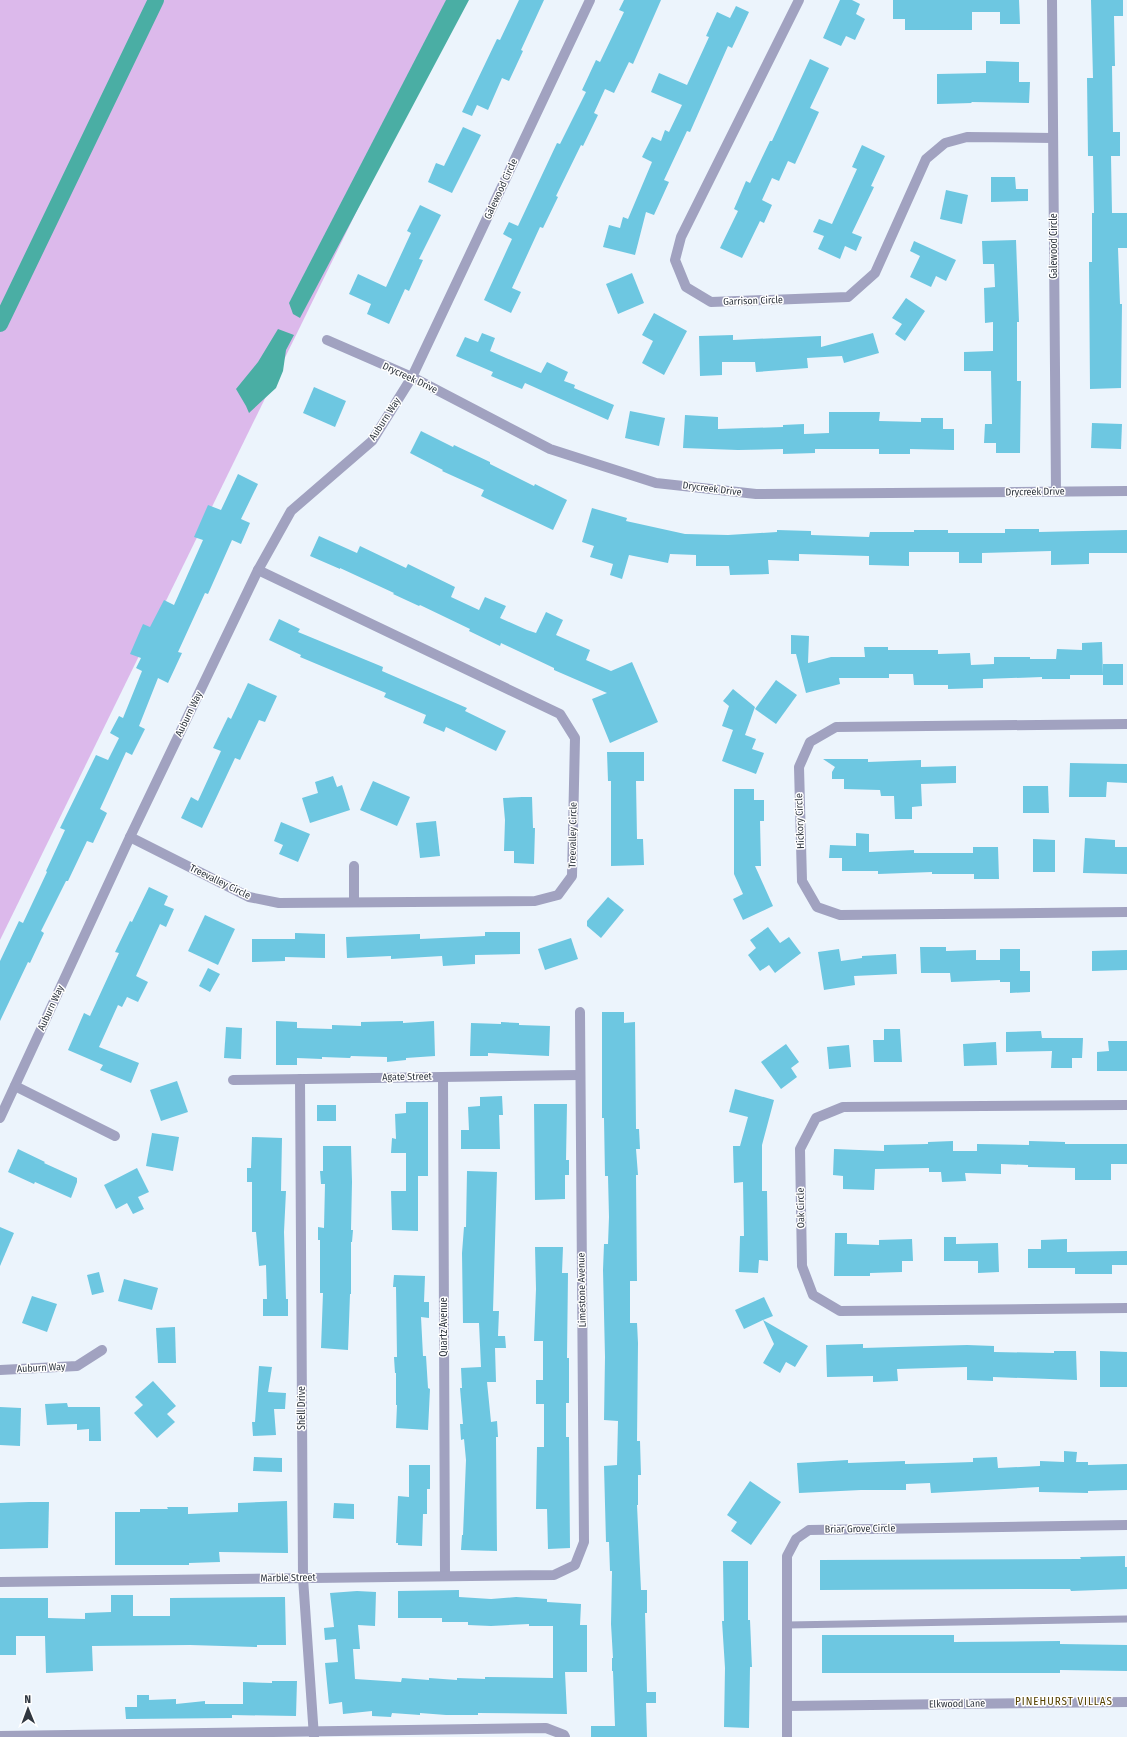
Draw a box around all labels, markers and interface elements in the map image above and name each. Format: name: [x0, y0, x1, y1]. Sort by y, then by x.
street label: Galewood Circle: [482, 157, 520, 221]
street label: Galewood Circle: [1048, 213, 1060, 279]
street label: Garrison Circle: [723, 294, 783, 308]
street label: Drycreek Drive: [381, 360, 439, 396]
street label: Auburn Way: [367, 395, 404, 443]
street label: Drycreek Drive: [682, 479, 742, 499]
street label: Drycreek Drive: [1005, 485, 1065, 499]
street label: Auburn Way: [173, 689, 205, 738]
street label: Hickory Circle: [793, 793, 807, 849]
street label: Treevalley Circle: [566, 802, 580, 868]
street label: Treevalley Circle: [188, 862, 252, 902]
street label: Auburn Way: [35, 983, 67, 1033]
street label: Agate Street: [382, 1071, 433, 1083]
street label: Oak Circle: [795, 1187, 807, 1228]
street label: Limestone Avenue: [575, 1252, 589, 1328]
street label: Quartz Avenue: [438, 1297, 450, 1357]
street label: Auburn Way: [16, 1361, 66, 1375]
street label: Shell Drive: [296, 1386, 308, 1430]
street label: Briar Grove Circle: [825, 1522, 896, 1536]
street label: Marble Street: [260, 1572, 316, 1584]
north arrow: [8, 1689, 48, 1729]
text: N: [24, 1693, 31, 1706]
district label: PINEHURST VILLAS: [1015, 1695, 1113, 1708]
street label: Elkwood Lane: [929, 1698, 985, 1710]

